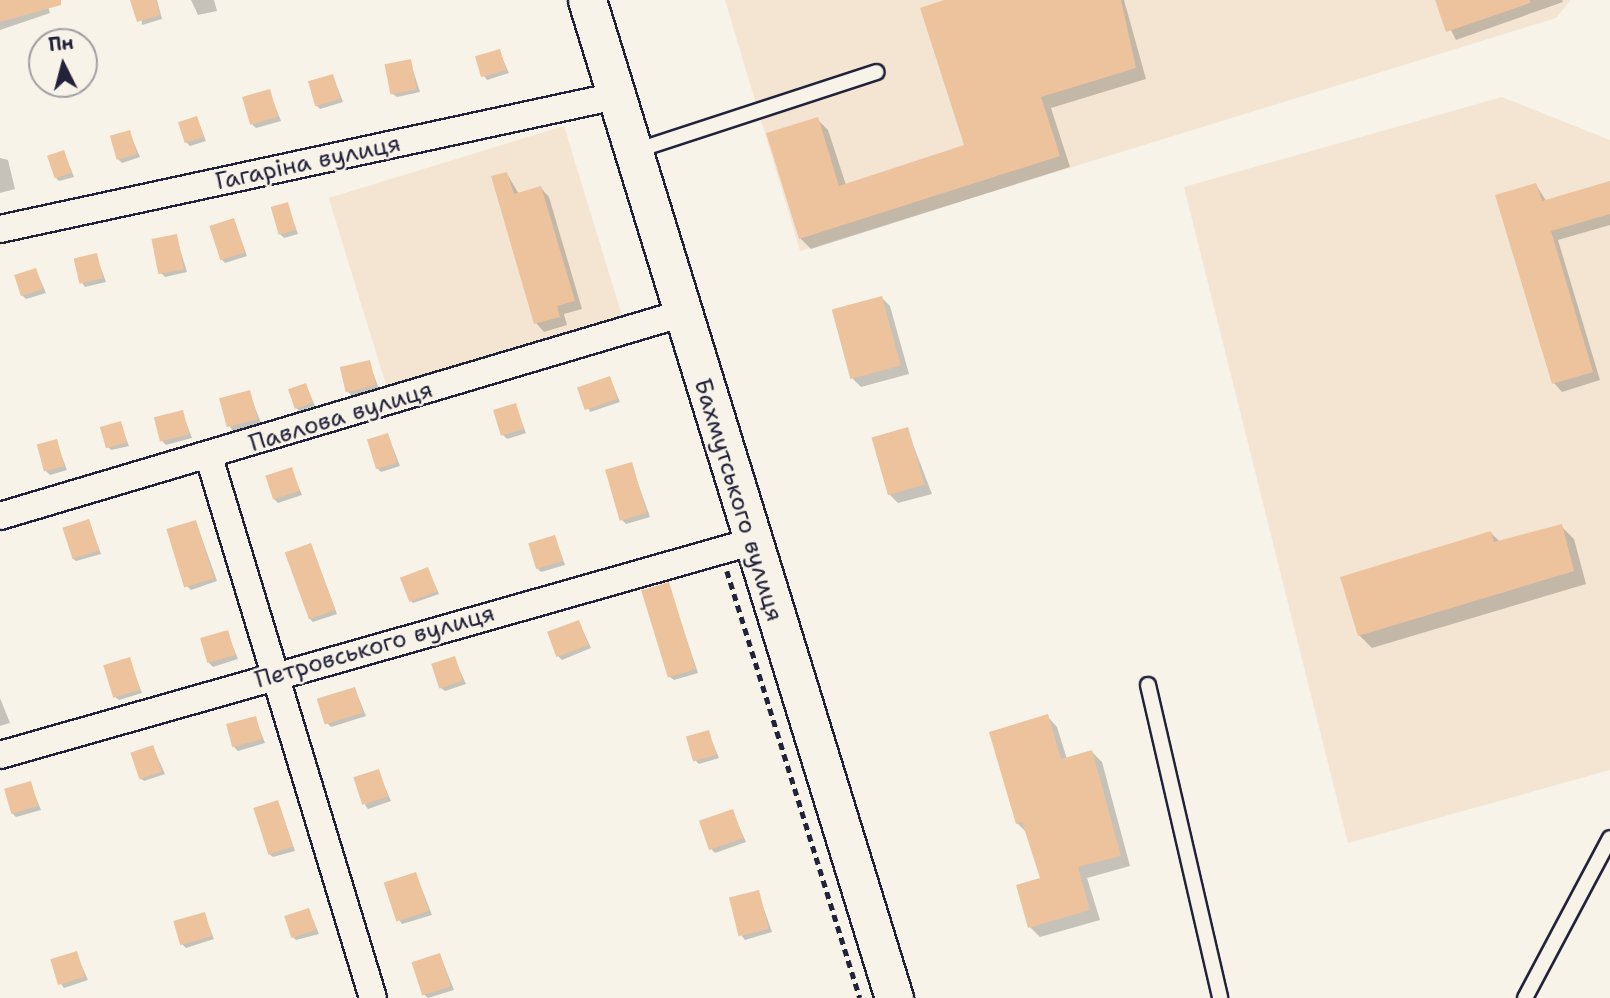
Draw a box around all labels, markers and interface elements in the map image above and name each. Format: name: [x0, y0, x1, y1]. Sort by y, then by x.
north arrow: [28, 28, 98, 98]
text: Пн: [47, 30, 75, 57]
street label: Гагаріна вулиця: [213, 129, 403, 197]
street label: Павлова вулиця: [246, 375, 436, 459]
street label: Бахмутського вулиця: [687, 375, 789, 625]
street label: Петровського вулиця: [252, 599, 498, 695]

